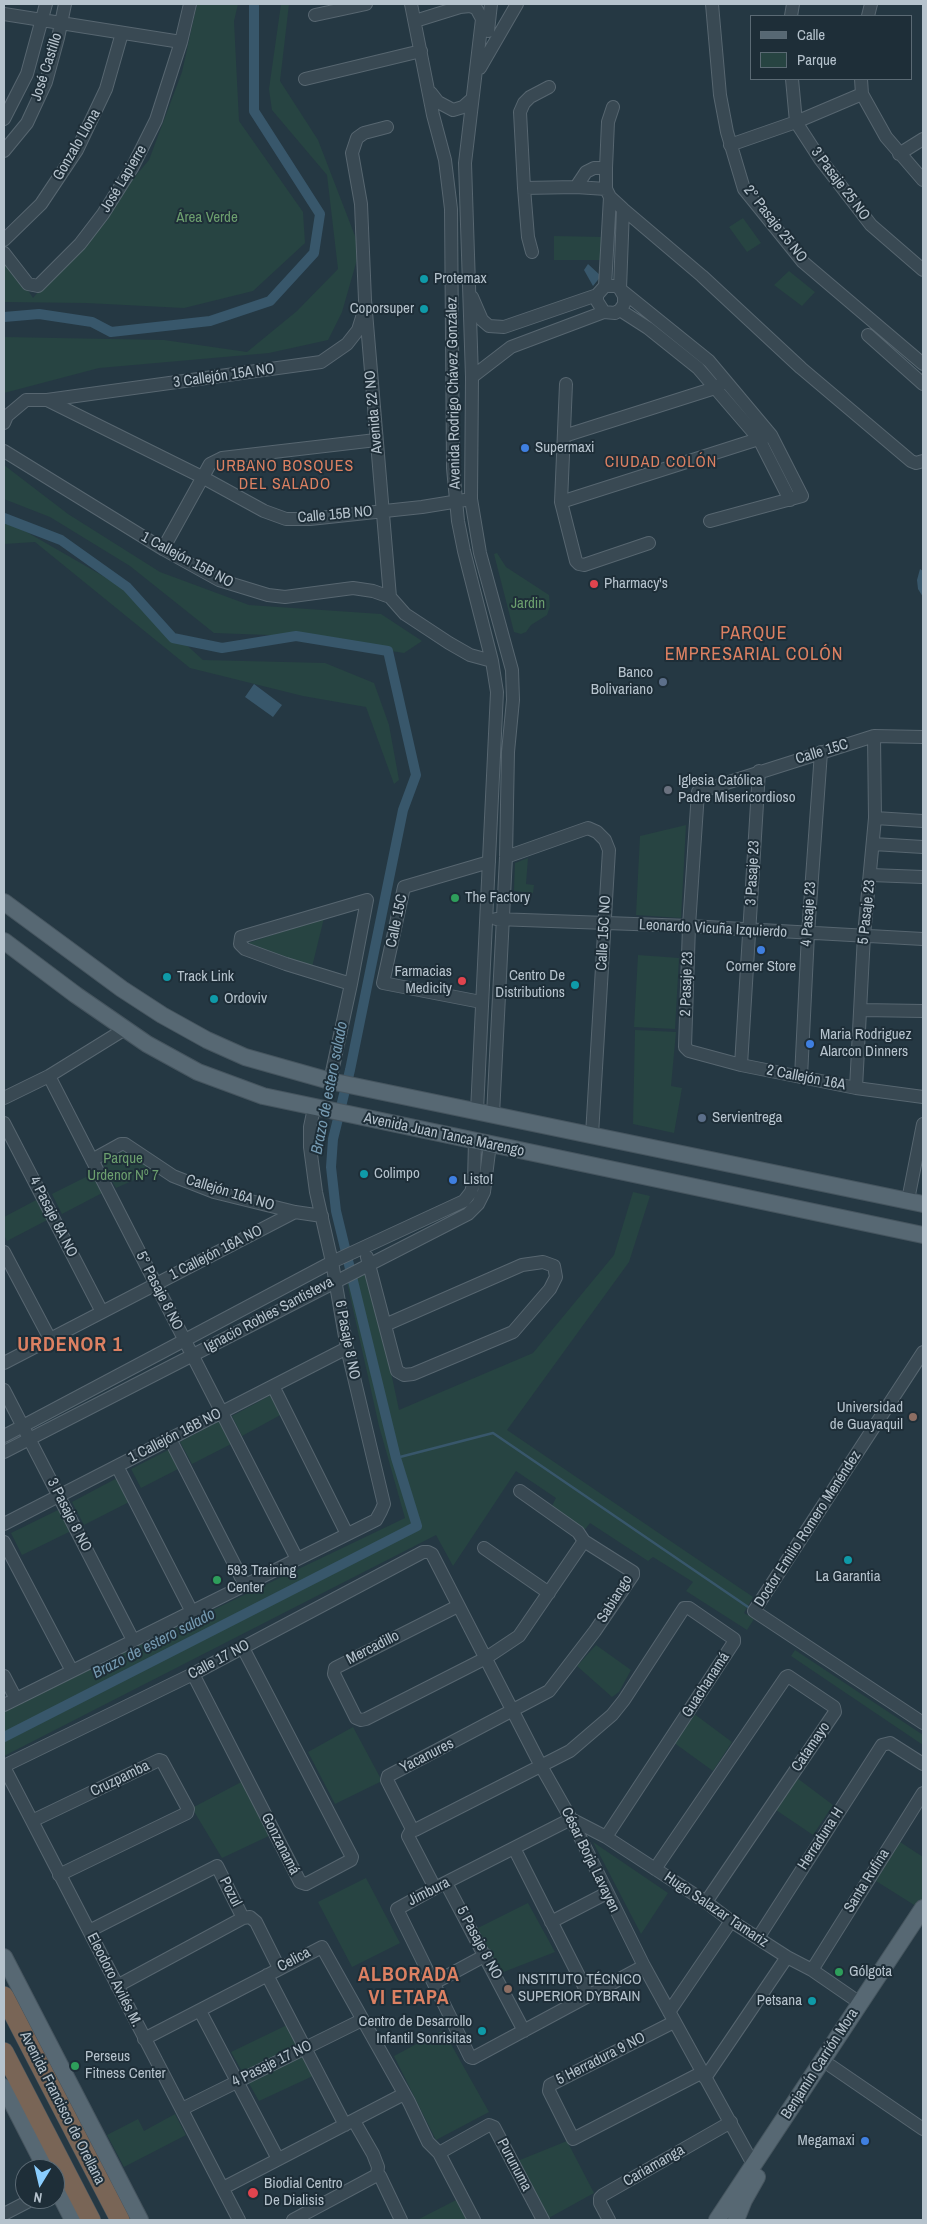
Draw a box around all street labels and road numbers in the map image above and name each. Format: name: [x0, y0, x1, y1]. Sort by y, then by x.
street label: José Castillo: [28, 31, 66, 103]
street label: Gonzalo Llona: [49, 106, 105, 184]
street label: José Lapierre: [97, 142, 151, 216]
street label: 3 Pasaje 25 NO: [807, 144, 873, 224]
street label: 2° Pasaje 25 NO: [739, 182, 811, 266]
street label: Avenida Rodrigo Chávez González: [443, 297, 465, 489]
street label: 3 Callejón 15A NO: [172, 360, 276, 392]
street label: Avenida 22 NO: [361, 369, 387, 455]
street label: Calle 15B NO: [297, 503, 373, 527]
street label: 1 Callejón 15B NO: [138, 528, 236, 592]
street label: Calle 15C: [794, 735, 850, 769]
street label: 3 Pasaje 23: [742, 840, 764, 906]
street label: 5 Pasaje 23: [855, 879, 879, 945]
street label: 4 Pasaje 23: [798, 881, 820, 947]
street label: Calle 15C: [383, 893, 411, 949]
street label: Calle 15C NO: [593, 895, 615, 971]
street label: Leonardo Vicuña Izquierdo: [639, 916, 787, 942]
street label: 2 Pasaje 23: [677, 951, 697, 1017]
street label: 2 Callejón 16A: [765, 1062, 847, 1094]
street label: Avenida Juan Tanca Marengo: [362, 1109, 526, 1161]
street label: Callejón 16A NO: [184, 1171, 276, 1215]
street label: 4 Pasaje 8A NO: [25, 1174, 81, 1260]
street label: 1 Callejón 16A NO: [167, 1222, 265, 1284]
street label: 5° Pasaje 8 NO: [131, 1249, 187, 1333]
street label: Ignacio Robles Santisteva: [201, 1273, 337, 1357]
street label: 6 Pasaje 8 NO: [331, 1299, 363, 1381]
street label: 1 Callejón 16B NO: [126, 1405, 224, 1467]
street label: Doctor Emilio Romero Menéndez: [751, 1448, 865, 1610]
street label: 3 Pasaje 8 NO: [43, 1475, 95, 1555]
street label: Sabiango: [593, 1572, 637, 1626]
street label: Mercadillo: [344, 1627, 402, 1669]
street label: Calle 17 NO: [185, 1636, 253, 1684]
street label: Guachanamá: [678, 1649, 734, 1721]
street label: Catamayo: [788, 1719, 834, 1775]
street label: Yacanures: [397, 1735, 457, 1777]
street label: Cruzpamba: [87, 1757, 153, 1801]
street label: César Borja Lavayen: [557, 1804, 623, 1916]
street label: Herraduna H: [794, 1805, 848, 1873]
street label: Gonzanamá: [257, 1810, 303, 1878]
street label: Santa Rufina: [840, 1846, 894, 1916]
street label: Hugo Salazar Tamariz: [660, 1868, 772, 1952]
street label: Pozul: [215, 1874, 245, 1910]
street label: Jimbura: [405, 1874, 453, 1910]
street label: 5 Pasaje 8 NO: [452, 1903, 506, 1983]
street label: Eleodoro Avilés M.: [83, 1930, 145, 2030]
street label: Celica: [274, 1944, 314, 1976]
street label: Benjamín Carrión Mora: [778, 2005, 862, 2123]
street label: Avenida Francisco de Orellana: [16, 2028, 108, 2188]
street label: 5 Herradura 9 NO: [553, 2029, 649, 2089]
street label: 4 Pasaje 17 NO: [229, 2037, 315, 2091]
street label: Purunuma: [493, 2136, 535, 2194]
street label: Cariamanga: [620, 2141, 688, 2191]

